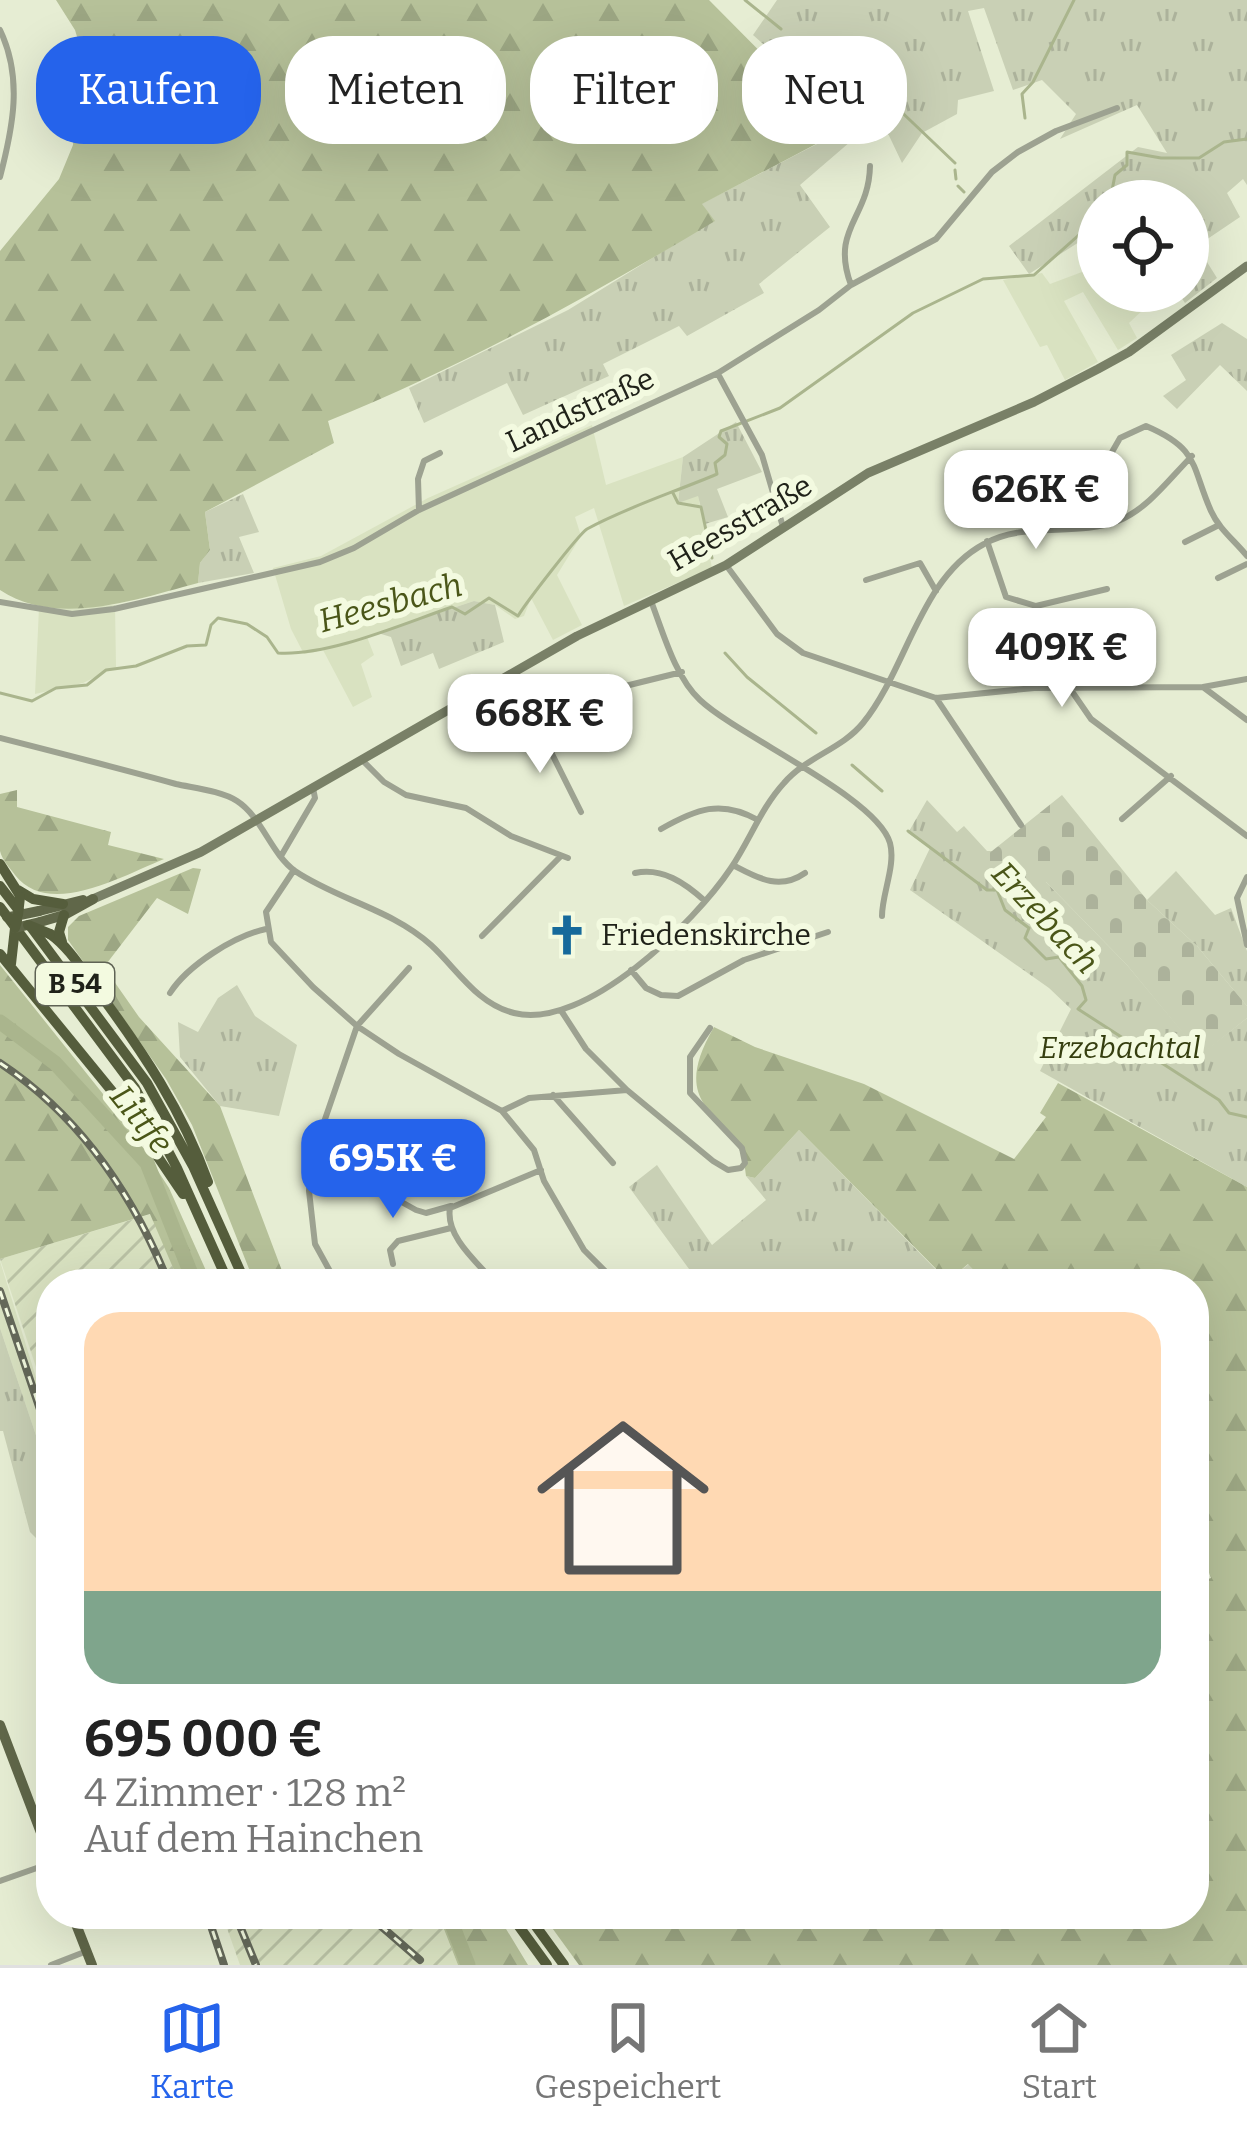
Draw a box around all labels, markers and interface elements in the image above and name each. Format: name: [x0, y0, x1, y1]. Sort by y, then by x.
chip: Kaufen: [36, 36, 261, 144]
chip: Mieten: [285, 36, 506, 144]
chip: Filter: [530, 36, 718, 144]
chip: Neu: [742, 36, 907, 144]
map controls: [1077, 180, 1209, 312]
button: locate: [1077, 180, 1209, 312]
street label: Landstraße: [500, 360, 660, 460]
pin: 626K €: [938, 450, 1134, 552]
text: 626K €: [971, 466, 1101, 512]
street label: Heesstraße: [662, 467, 818, 579]
water label: Heesbach: [314, 565, 466, 641]
pin: 409K €: [964, 608, 1160, 710]
text: 409K €: [995, 624, 1129, 670]
pin: 668K €: [442, 674, 638, 776]
text: 668K €: [475, 690, 605, 736]
water label: Erzebach: [984, 854, 1107, 982]
church icon: Friedenskirche: [544, 912, 590, 958]
place label: Friedenskirche: [601, 917, 811, 953]
road number: B 54: [36, 963, 114, 1005]
park label: Erzebachtal: [1039, 1030, 1201, 1066]
water label: Littfe: [101, 1077, 181, 1162]
pin: 695K €: [295, 1119, 491, 1221]
text: 695K €: [328, 1135, 458, 1181]
icon: home: [515, 1390, 731, 1606]
text: 695 000 €: [84, 1708, 323, 1770]
text: 4 Zimmer · 128 m²: [84, 1770, 406, 1816]
text: Auf dem Hainchen: [84, 1816, 423, 1862]
tab: Karte: [150, 1995, 234, 2107]
tab: Gespeichert: [534, 1995, 721, 2107]
tab: Start: [1021, 1995, 1097, 2107]

